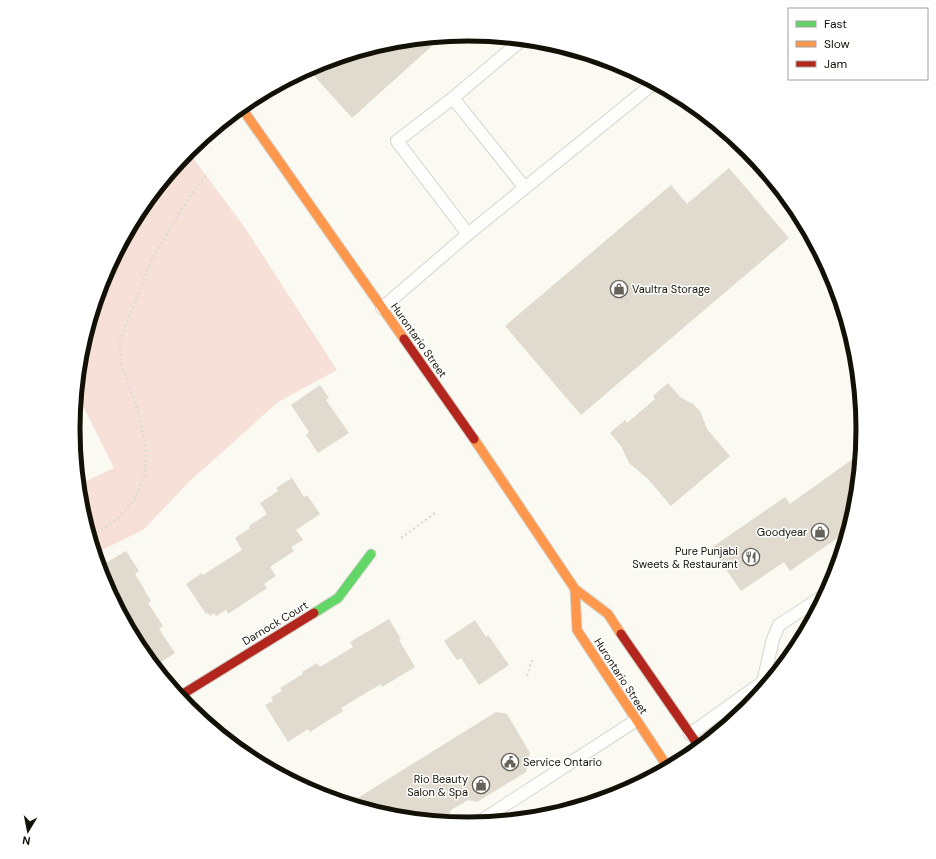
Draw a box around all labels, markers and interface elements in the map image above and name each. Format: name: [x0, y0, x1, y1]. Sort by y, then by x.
legend: [788, 8, 928, 80]
text: Fast: [824, 16, 847, 32]
text: Slow: [824, 36, 850, 52]
text: Jam: [824, 56, 847, 72]
shop icon: Vaultra Storage: [609, 279, 629, 299]
place label: Vaultra Storage: [632, 282, 710, 296]
street label: Hurontario Street: [388, 300, 450, 380]
shop icon: Goodyear: [810, 522, 830, 542]
place label: Goodyear: [757, 525, 807, 539]
place label: Pure Punjabi Sweets & Restaurant: [632, 544, 738, 571]
restaurant icon: Pure Punjabi Sweets & Restaurant: [741, 547, 761, 567]
street label: Darnock Court: [240, 598, 310, 648]
street label: Hurontario Street: [591, 635, 651, 717]
public building icon: Service Ontario: [500, 752, 520, 772]
place label: Service Ontario: [523, 755, 602, 769]
place label: Rio Beauty Salon & Spa: [407, 772, 468, 799]
shop icon: Rio Beauty Salon & Spa: [471, 775, 491, 795]
north arrow: [8, 811, 48, 851]
text: N: [21, 833, 31, 848]

